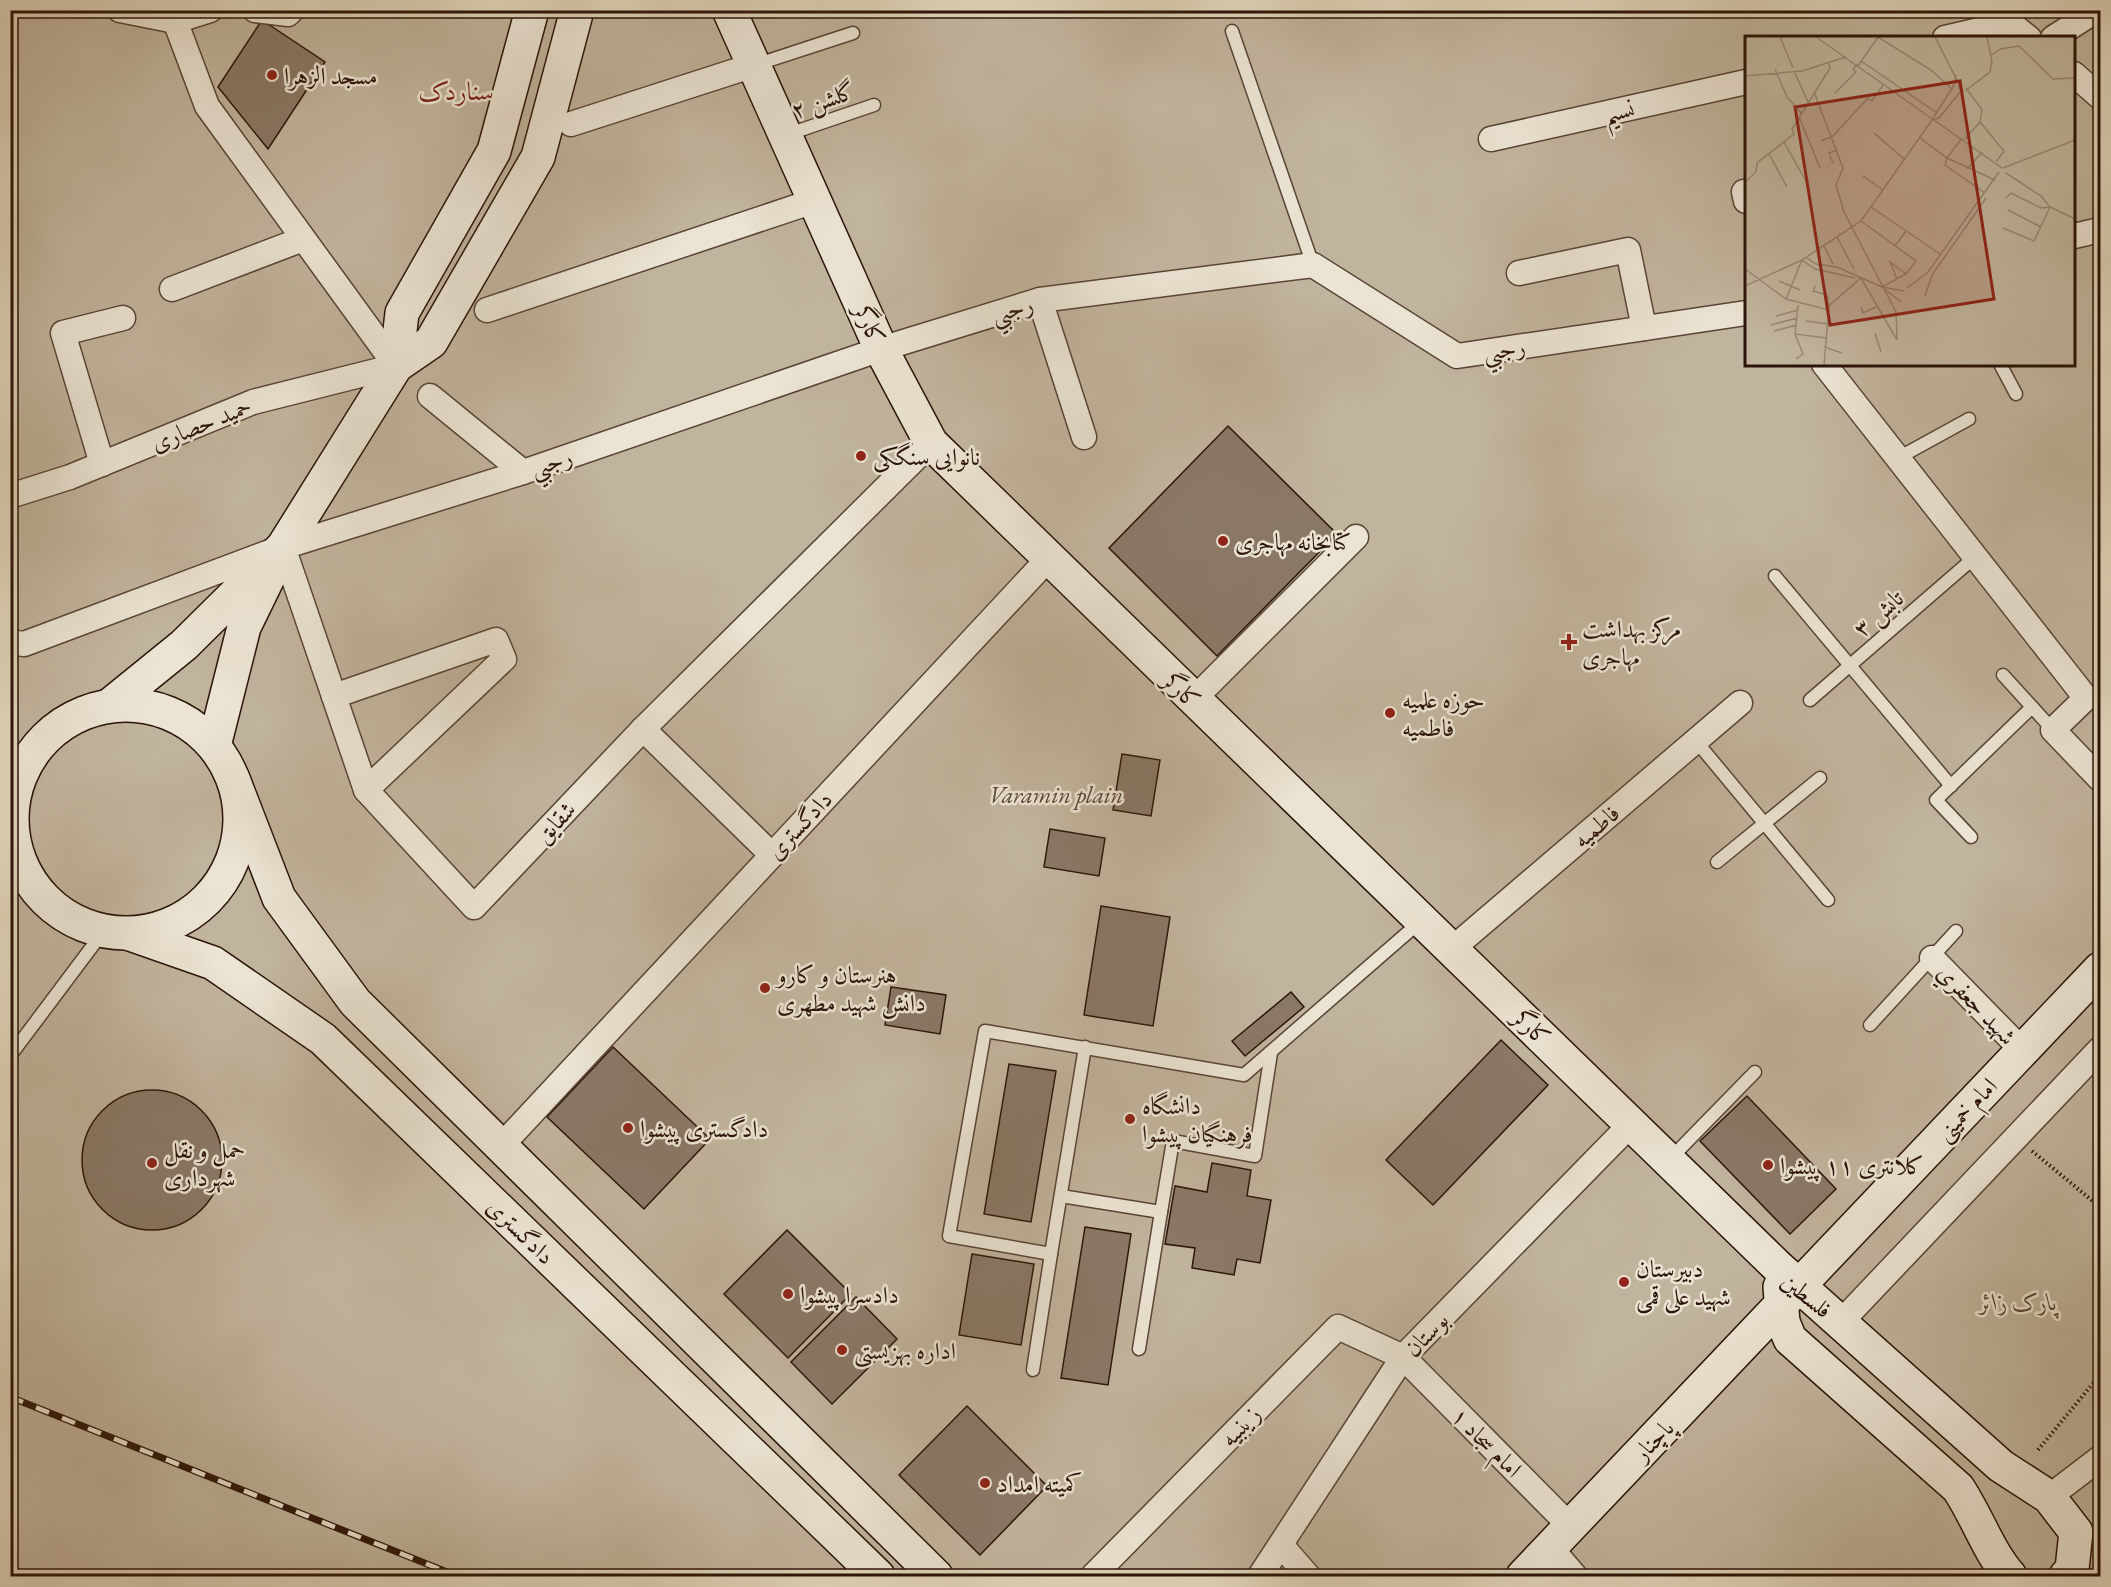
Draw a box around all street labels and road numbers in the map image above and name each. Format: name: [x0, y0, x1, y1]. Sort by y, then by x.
street label: گلشن ۲: [787, 75, 860, 126]
street label: نسيم: [1601, 92, 1639, 138]
street label: رجبي: [987, 288, 1039, 337]
street label: کارگر: [846, 296, 893, 349]
street label: رجبي: [1480, 330, 1529, 375]
street label: حمید حصاری: [146, 390, 256, 458]
street label: رجبي: [526, 440, 579, 490]
street label: تابش ۳: [1846, 582, 1911, 644]
street label: کارگر: [1154, 662, 1208, 716]
street label: دادگستری: [759, 784, 839, 866]
street label: شقايق: [528, 794, 582, 850]
street label: فاطميه: [1566, 797, 1626, 855]
street label: شهيد جعفري: [1928, 957, 2023, 1054]
street label: کارگر: [1504, 999, 1558, 1053]
street label: امام خمینی: [1928, 1071, 2008, 1151]
street label: دادگستری: [480, 1191, 562, 1271]
street label: فلسطین: [1775, 1265, 1839, 1325]
street label: بوستان: [1397, 1305, 1455, 1363]
street label: زينبيه: [1213, 1399, 1267, 1453]
street label: امام سجاد ۱: [1441, 1400, 1529, 1488]
street label: پاچنار: [1624, 1411, 1683, 1470]

